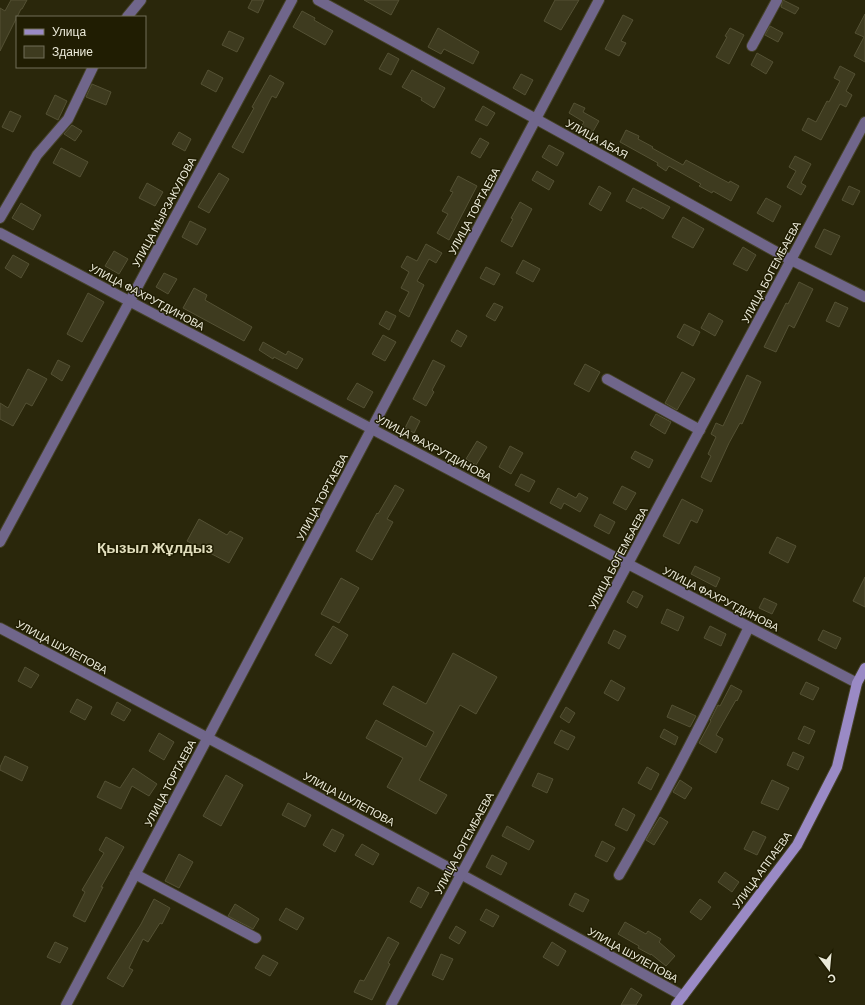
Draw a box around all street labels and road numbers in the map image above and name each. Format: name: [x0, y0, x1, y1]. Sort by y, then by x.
street label: УЛИЦА АБАЯ: [564, 116, 631, 161]
street label: УЛИЦА МЫРЗАКУЛОВА: [129, 154, 198, 269]
street label: УЛИЦА ТОРТАЕВА: [445, 165, 502, 256]
street label: УЛИЦА БОГЕМБАЕВА: [738, 218, 803, 325]
street label: УЛИЦА ФАХРУТДИНОВА: [87, 261, 208, 333]
street label: УЛИЦА ФАХРУТДИНОВА: [374, 412, 495, 484]
street label: УЛИЦА ТОРТАЕВА: [293, 451, 350, 542]
street label: УЛИЦА БОГЕМБАЕВА: [585, 504, 650, 611]
street label: УЛИЦА ФАХРУТДИНОВА: [661, 564, 782, 634]
street label: УЛИЦА ШУЛЕПОВА: [14, 617, 111, 676]
street label: УЛИЦА ТОРТАЕВА: [141, 737, 198, 828]
street label: УЛИЦА ШУЛЕПОВА: [301, 769, 398, 828]
street label: УЛИЦА БОГЕМБАЕВА: [431, 789, 496, 896]
street label: УЛИЦА АППАЕВА: [729, 828, 794, 911]
street label: УЛИЦА ШУЛЕПОВА: [586, 924, 681, 985]

